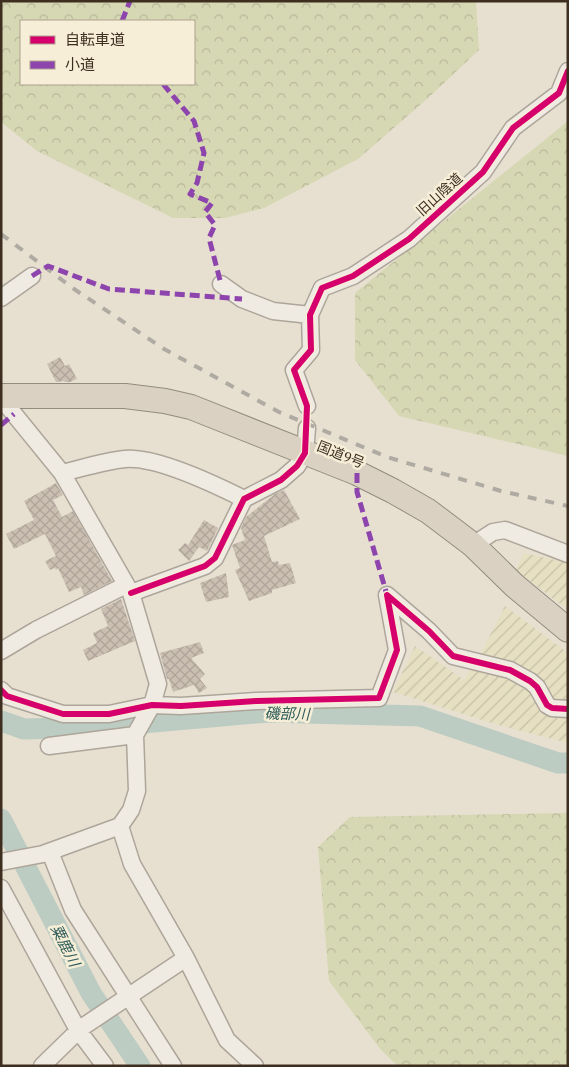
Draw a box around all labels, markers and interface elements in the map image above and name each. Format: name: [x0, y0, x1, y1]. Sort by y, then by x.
legend: [20, 20, 195, 85]
text: 自転車道: [65, 29, 125, 49]
text: 小道: [65, 54, 95, 74]
street label: 旧山陰道: [412, 168, 466, 220]
street label: 国道9号: [315, 436, 367, 472]
water label: 磯部川: [264, 703, 312, 723]
water label: 粟鹿川: [47, 920, 86, 971]

